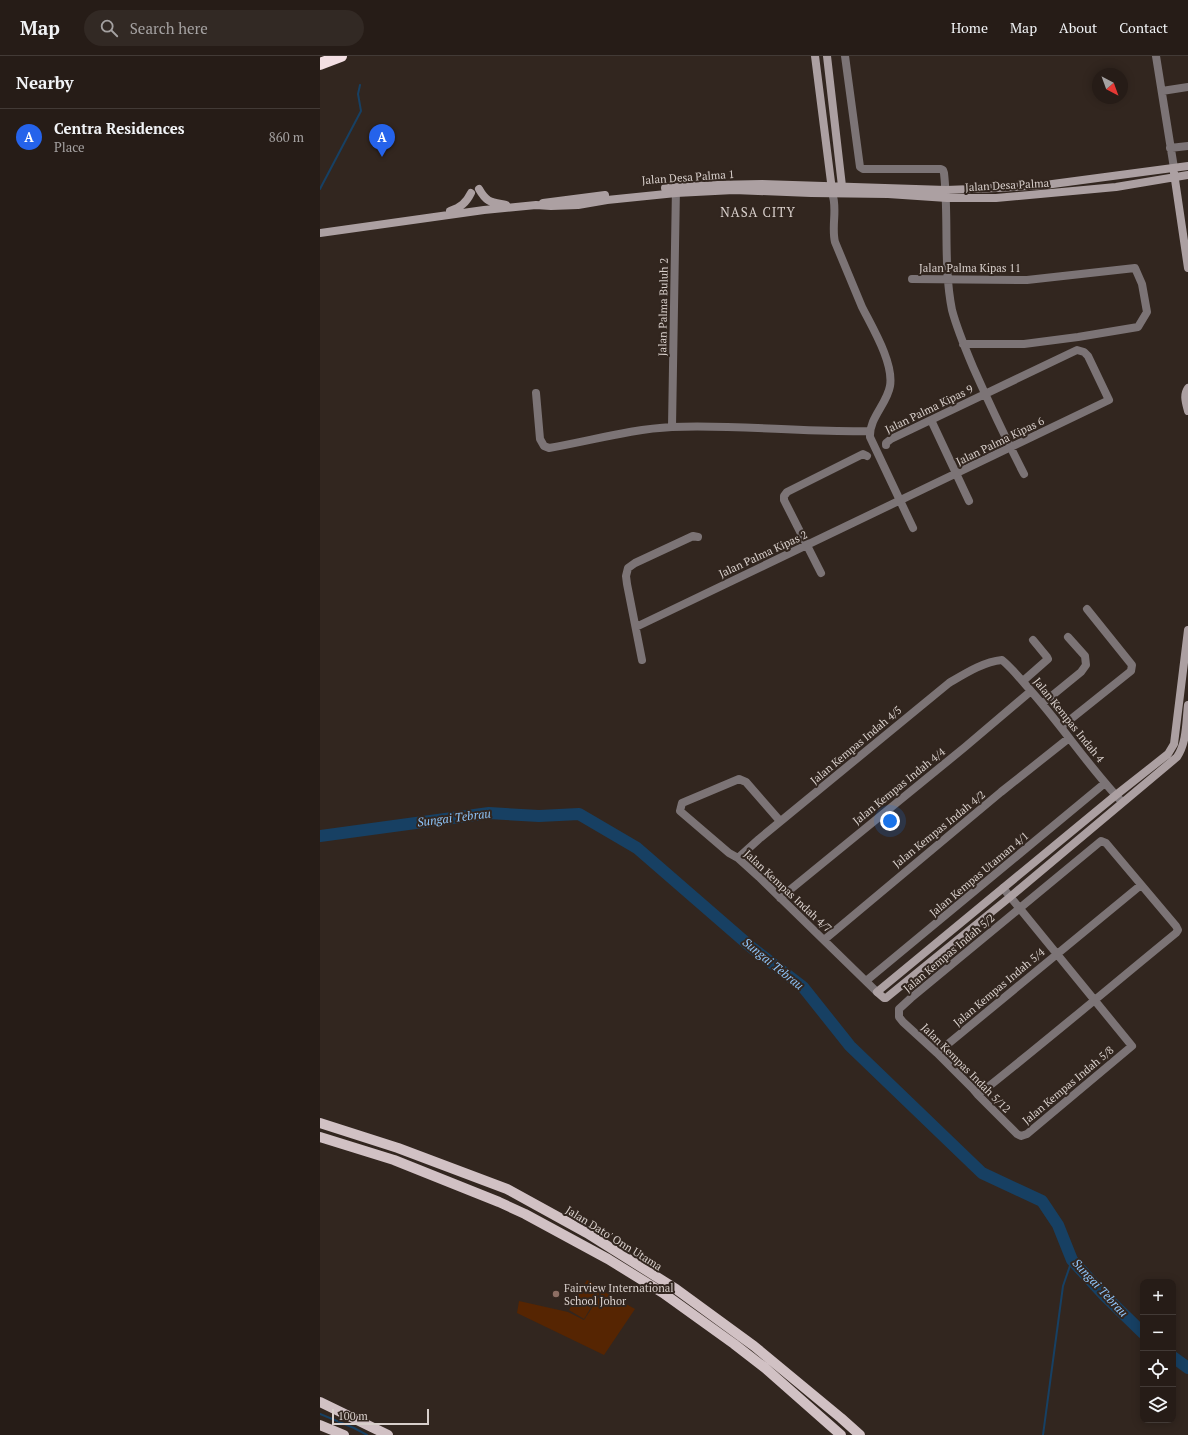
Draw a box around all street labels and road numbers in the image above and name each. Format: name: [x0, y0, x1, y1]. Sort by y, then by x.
street label: Jalan Desa Palma 1: [641, 167, 735, 187]
street label: Jalan Desa Palma: [965, 176, 1050, 194]
street label: Jalan Palma Buluh 2: [655, 258, 671, 356]
street label: Jalan Palma Kipas 11: [919, 261, 1021, 275]
street label: Jalan Palma Kipas 9: [883, 382, 975, 436]
street label: Jalan Palma Kipas 6: [954, 414, 1046, 468]
street label: Jalan Palma Kipas 2: [717, 527, 810, 581]
street label: Jalan Kempas Indah 4: [1030, 675, 1108, 765]
street label: Jalan Kempas Indah 4/5: [807, 703, 905, 787]
street label: Jalan Kempas Indah 4/4: [850, 744, 948, 828]
street label: Jalan Kempas Indah 4/2: [890, 787, 988, 871]
street label: Jalan Kempas Utaman 4/1: [927, 828, 1031, 920]
street label: Jalan Kempas Indah 4/7: [741, 847, 835, 935]
street label: Jalan Kempas Indah 5/2: [900, 911, 998, 995]
street label: Jalan Kempas Indah 5/4: [950, 945, 1048, 1029]
street label: Jalan Kempas Indah 5/12: [918, 1020, 1014, 1116]
street label: Jalan Kempas Indah 5/8: [1019, 1043, 1117, 1127]
street label: Jalan Dato' Onn Utama: [563, 1203, 665, 1274]

